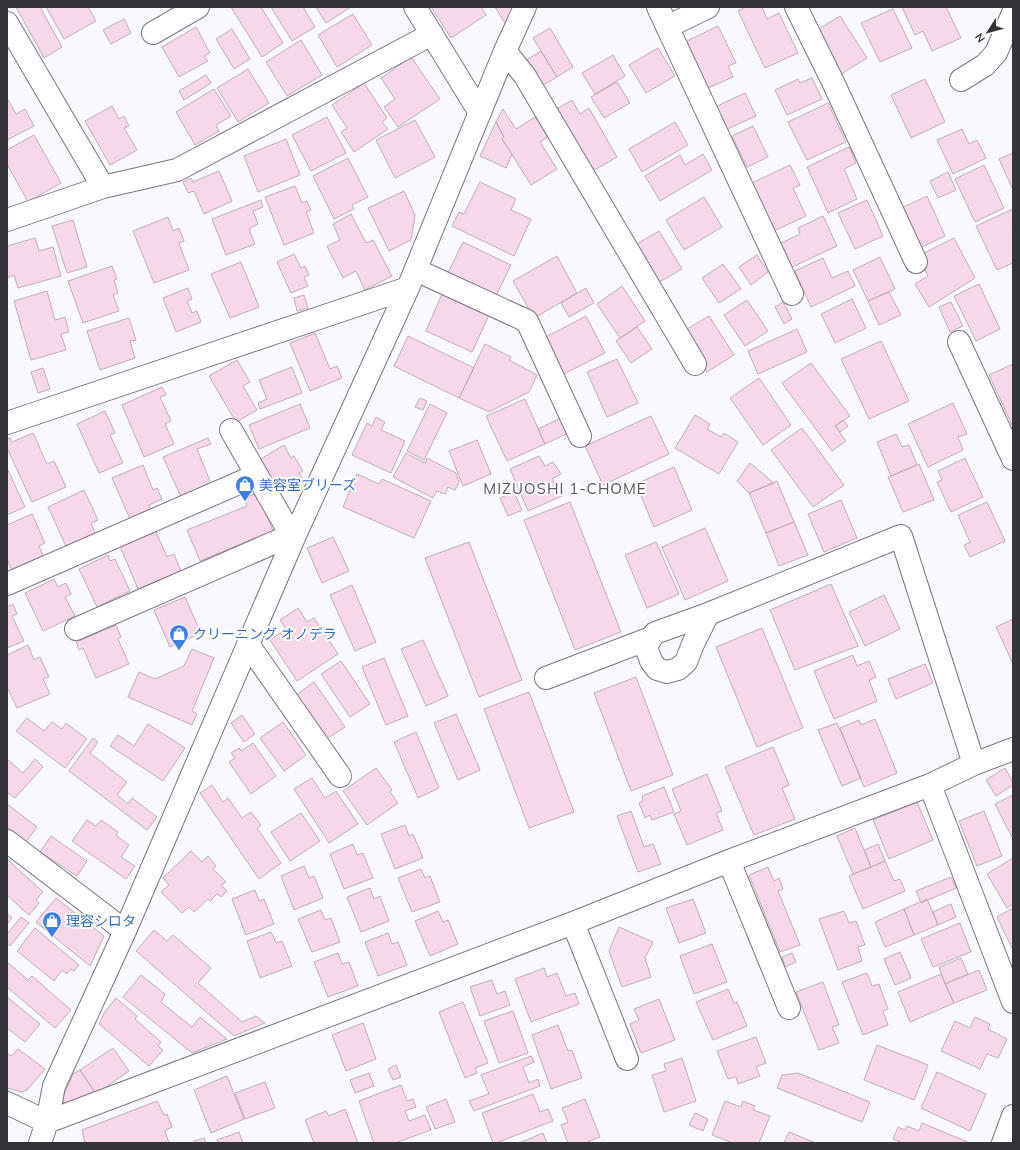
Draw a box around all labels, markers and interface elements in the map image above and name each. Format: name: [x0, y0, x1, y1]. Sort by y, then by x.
north arrow: [968, 12, 1008, 52]
text: N: [972, 30, 988, 45]
shop icon: 美容室ブリーズ: [234, 474, 256, 502]
place label: 美容室ブリーズ: [259, 476, 356, 494]
district label: MIZUOSHI 1-CHOME: [483, 479, 647, 498]
shop icon: クリーニング オノデラ: [168, 623, 190, 651]
place label: クリーニング オノデラ: [193, 625, 337, 643]
shop icon: 理容シロタ: [41, 910, 63, 938]
place label: 理容シロタ: [66, 912, 136, 930]

